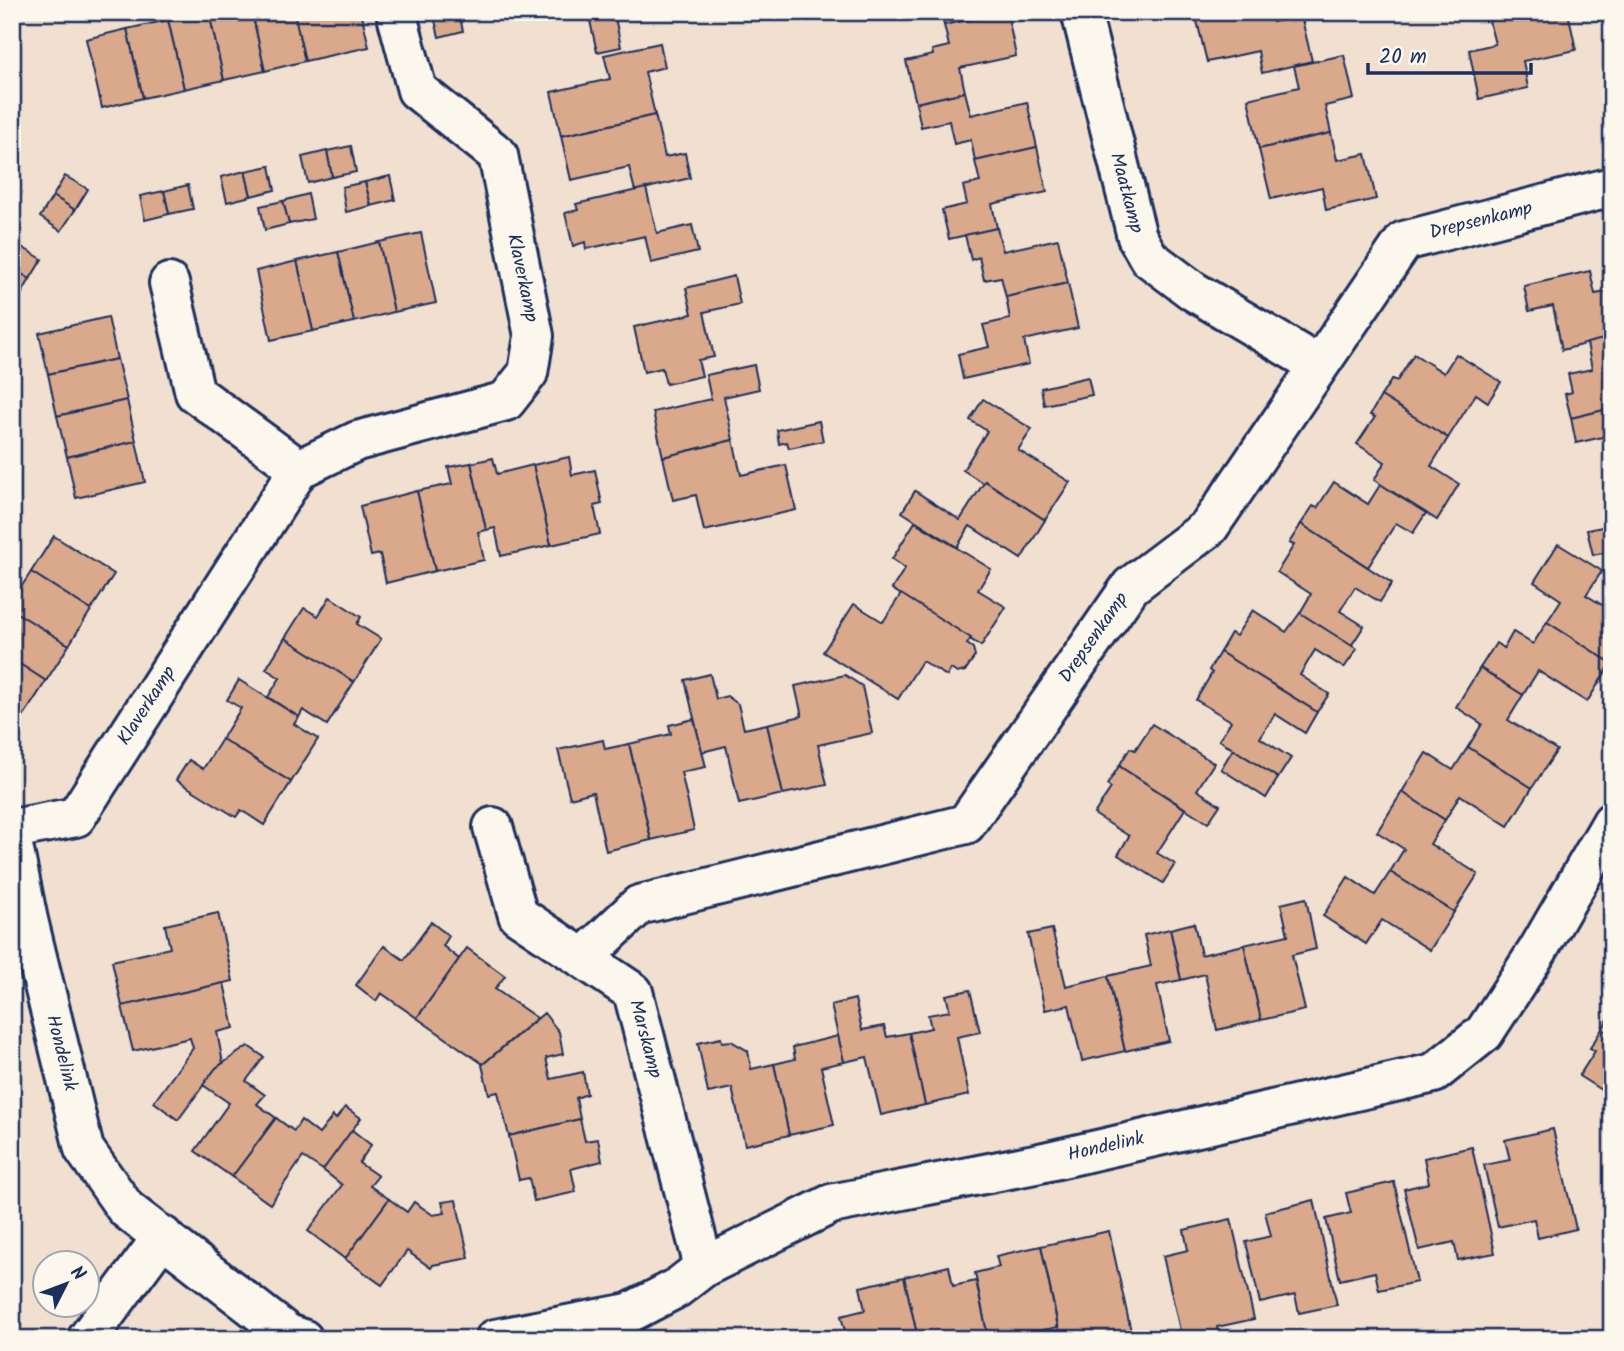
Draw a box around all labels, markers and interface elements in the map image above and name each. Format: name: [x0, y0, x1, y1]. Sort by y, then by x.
scale bar: [1368, 32, 1531, 76]
text: 20 m: [1379, 41, 1427, 74]
street label: Maatkamp: [1101, 149, 1151, 237]
street label: Drepsenkamp: [1426, 194, 1536, 248]
street label: Klaverkamp: [498, 231, 546, 325]
street label: Drepsenkamp: [1052, 586, 1136, 690]
street label: Klaverkamp: [110, 660, 184, 752]
street label: Marskamp: [620, 996, 670, 1082]
street label: Hondelink: [37, 1012, 85, 1094]
street label: Hondelink: [1065, 1124, 1147, 1170]
north arrow: [32, 1250, 102, 1320]
text: N: [62, 1259, 92, 1288]

